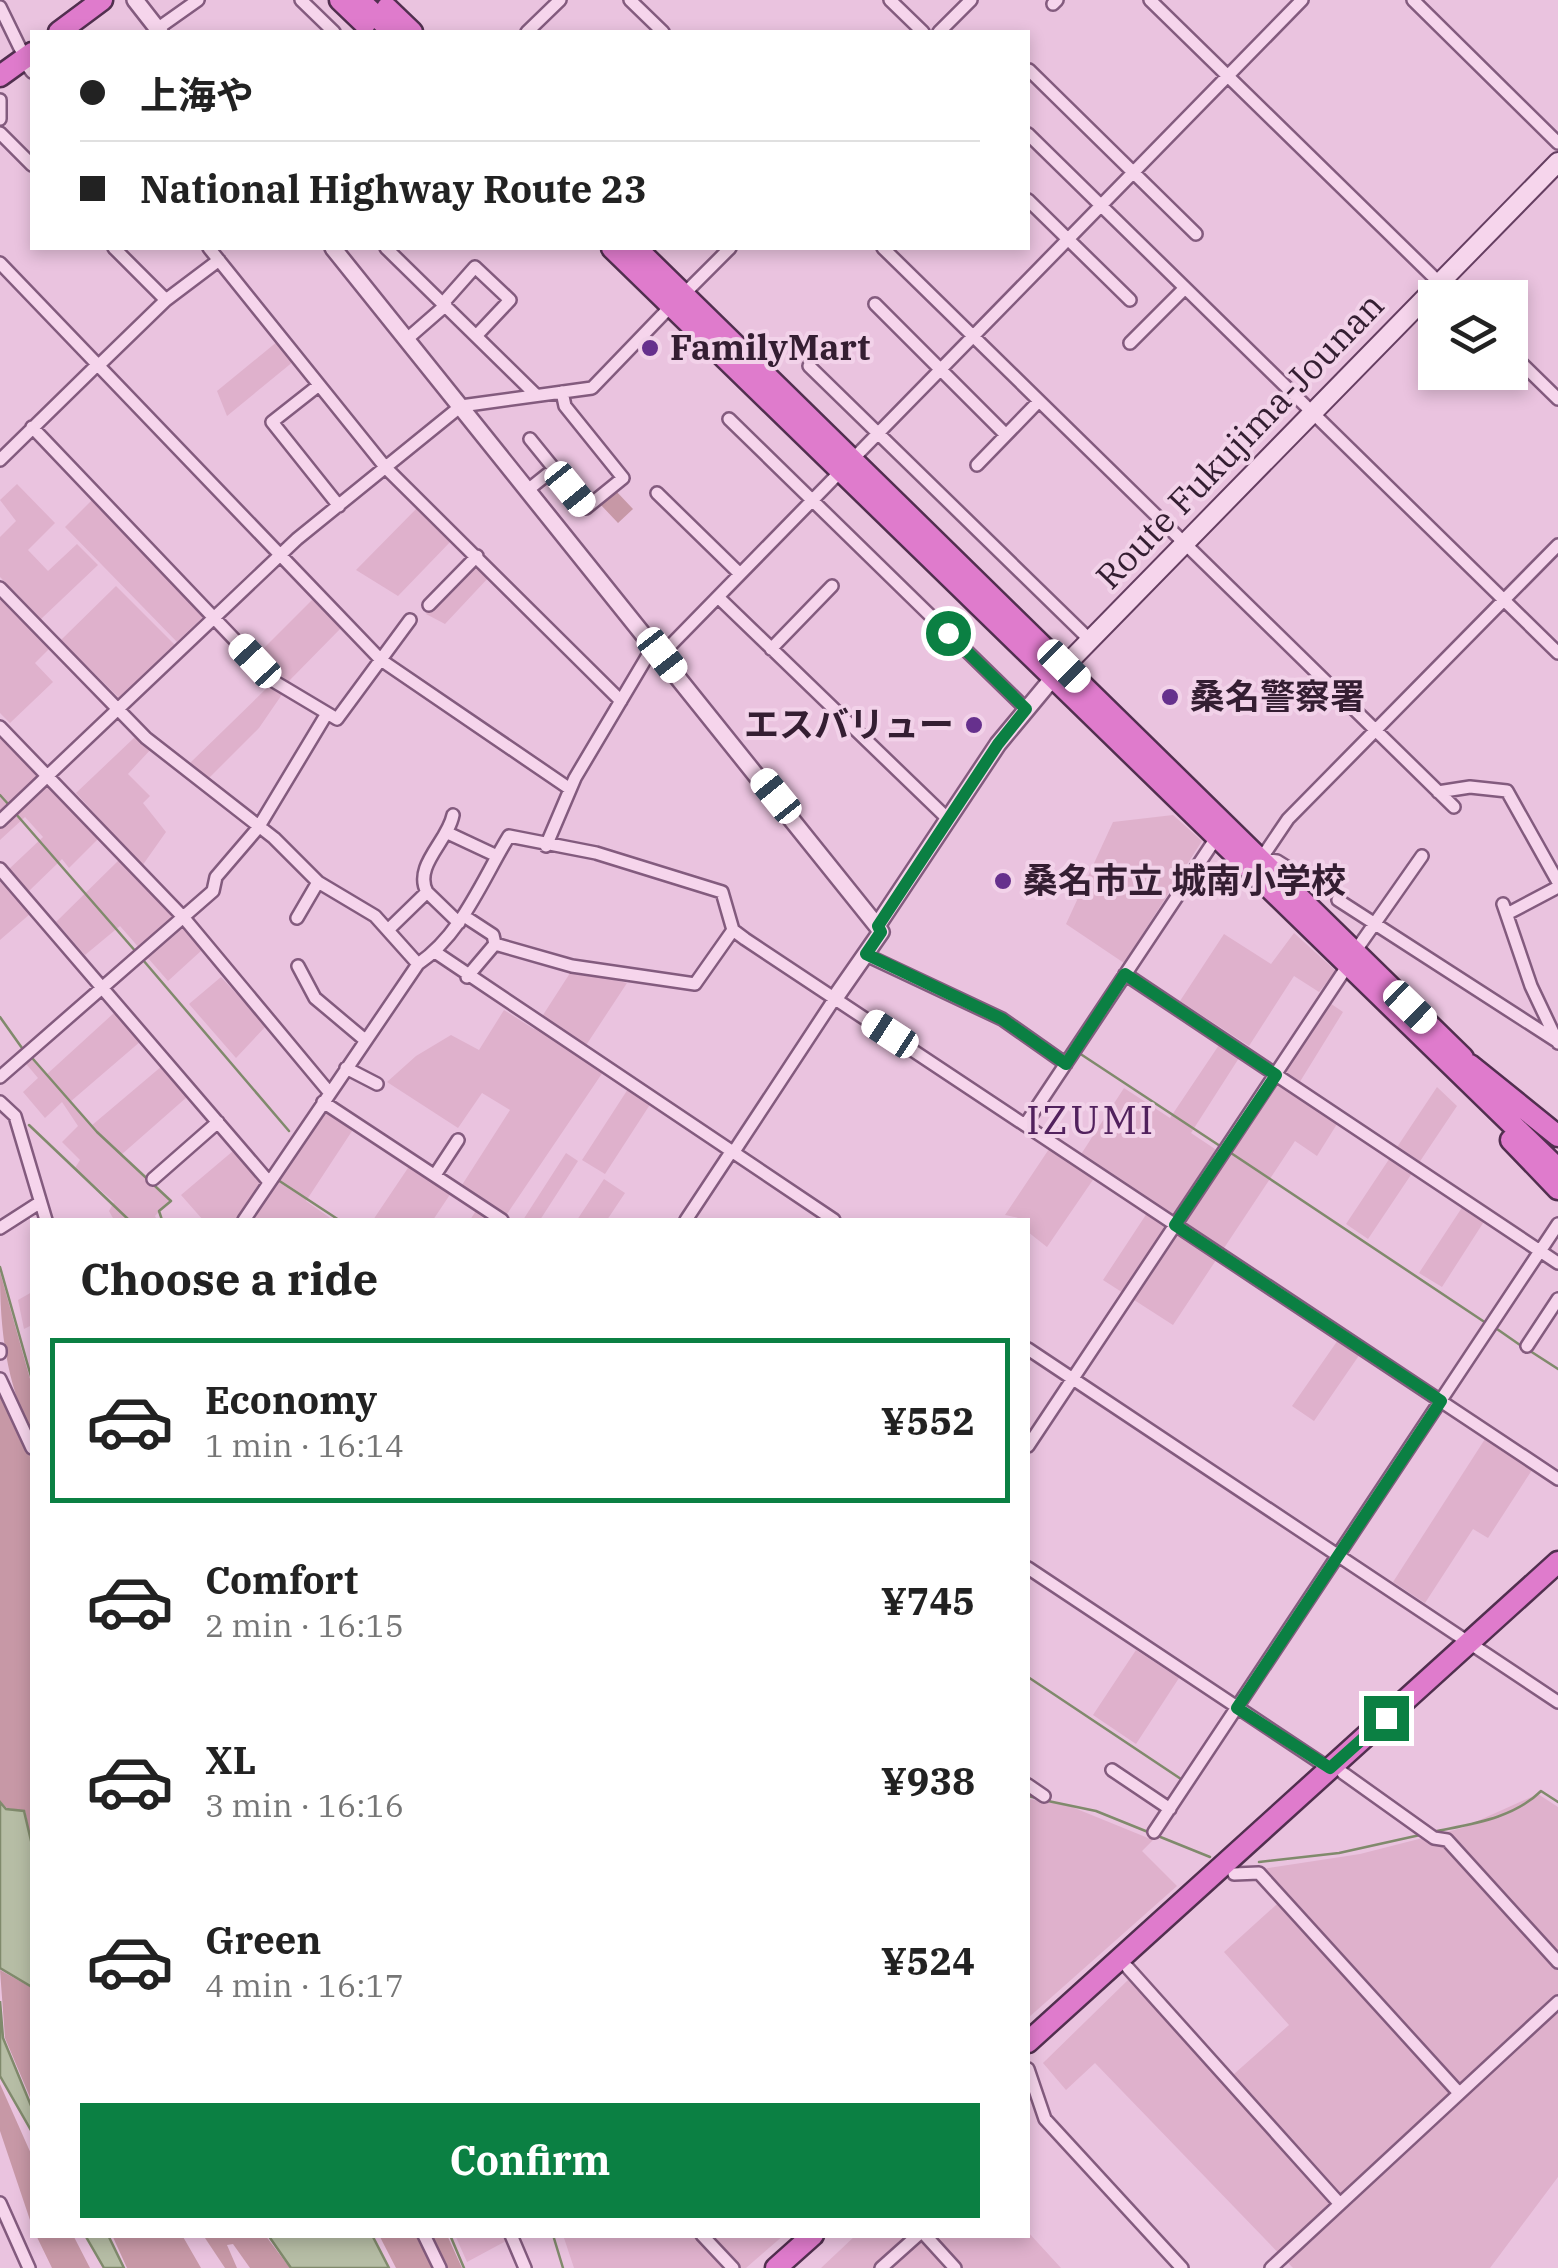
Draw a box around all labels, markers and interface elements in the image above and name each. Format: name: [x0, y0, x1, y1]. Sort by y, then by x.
text: 上海や: [140, 70, 254, 119]
text: National Highway Route 23: [140, 164, 647, 213]
map controls: [1418, 280, 1528, 390]
button: layers: [1418, 280, 1528, 390]
street label: Route Fukujima-Jounan: [1085, 282, 1393, 599]
place label: FamilyMart: [670, 324, 870, 370]
marker: FamilyMart: [639, 337, 661, 359]
car: [539, 456, 601, 522]
route start: [926, 611, 971, 656]
car: [632, 622, 692, 688]
car: [224, 629, 286, 693]
car: [1032, 634, 1096, 698]
place label: 桑名警察署: [1190, 673, 1365, 719]
marker: 桑名警察署: [1159, 686, 1181, 708]
place label: エスバリュー: [744, 701, 954, 747]
marker: エスバリュー: [963, 714, 985, 736]
car: [745, 763, 807, 829]
place label: 桑名市立 城南小学校: [1023, 857, 1346, 903]
marker: 桑名市立 城南小学校: [992, 870, 1014, 892]
car: [1378, 975, 1442, 1039]
car: [857, 1005, 923, 1063]
district label: IZUMI: [1026, 1093, 1156, 1145]
text: Choose a ride: [80, 1249, 378, 1307]
text: Economy: [205, 1375, 377, 1424]
icon: car: [85, 1376, 175, 1466]
text: ¥552: [881, 1396, 975, 1445]
text: 1 min · 16:14: [205, 1424, 404, 1466]
text: Comfort: [205, 1555, 358, 1604]
icon: car: [85, 1556, 175, 1646]
text: ¥745: [881, 1576, 975, 1625]
text: 2 min · 16:15: [205, 1604, 404, 1646]
route end: [1364, 1696, 1409, 1741]
text: XL: [205, 1735, 256, 1784]
icon: car: [85, 1736, 175, 1826]
text: ¥938: [881, 1756, 975, 1805]
text: 3 min · 16:16: [205, 1784, 404, 1826]
text: Green: [205, 1915, 321, 1964]
icon: car: [85, 1916, 175, 2006]
text: ¥524: [881, 1936, 975, 1985]
text: 4 min · 16:17: [205, 1964, 404, 2006]
button: Confirm: [80, 2103, 980, 2218]

